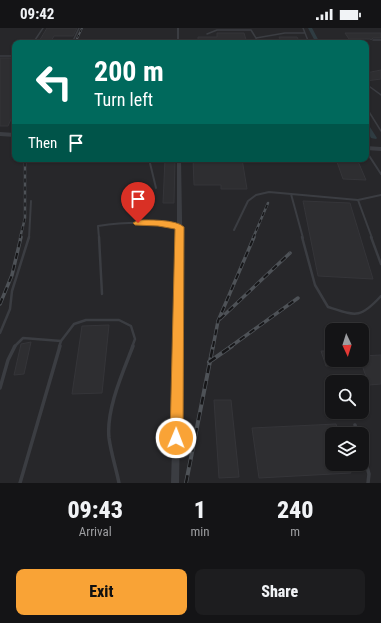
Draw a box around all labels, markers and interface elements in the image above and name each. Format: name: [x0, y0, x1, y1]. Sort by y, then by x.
text: 09:42: [20, 5, 54, 23]
text: 200 m: [94, 55, 164, 88]
icon: left: [28, 56, 80, 108]
text: Turn left: [94, 89, 153, 110]
icon: arrive: [65, 132, 87, 154]
text: Then: [28, 134, 57, 152]
pin: [121, 182, 155, 223]
icon: arrive: [127, 188, 149, 210]
north arrow: [325, 323, 369, 367]
map controls: [325, 323, 369, 471]
button: search: [325, 375, 369, 419]
position arrow: [155, 417, 197, 459]
button: layers: [325, 427, 369, 471]
text: 09:43: [67, 496, 123, 524]
text: 1: [194, 496, 206, 524]
text: 240: [277, 496, 314, 524]
text: Arrival: [79, 524, 112, 539]
text: min: [190, 524, 210, 539]
text: m: [290, 524, 300, 539]
button: Exit: [16, 569, 187, 615]
button: Share: [195, 569, 365, 615]

